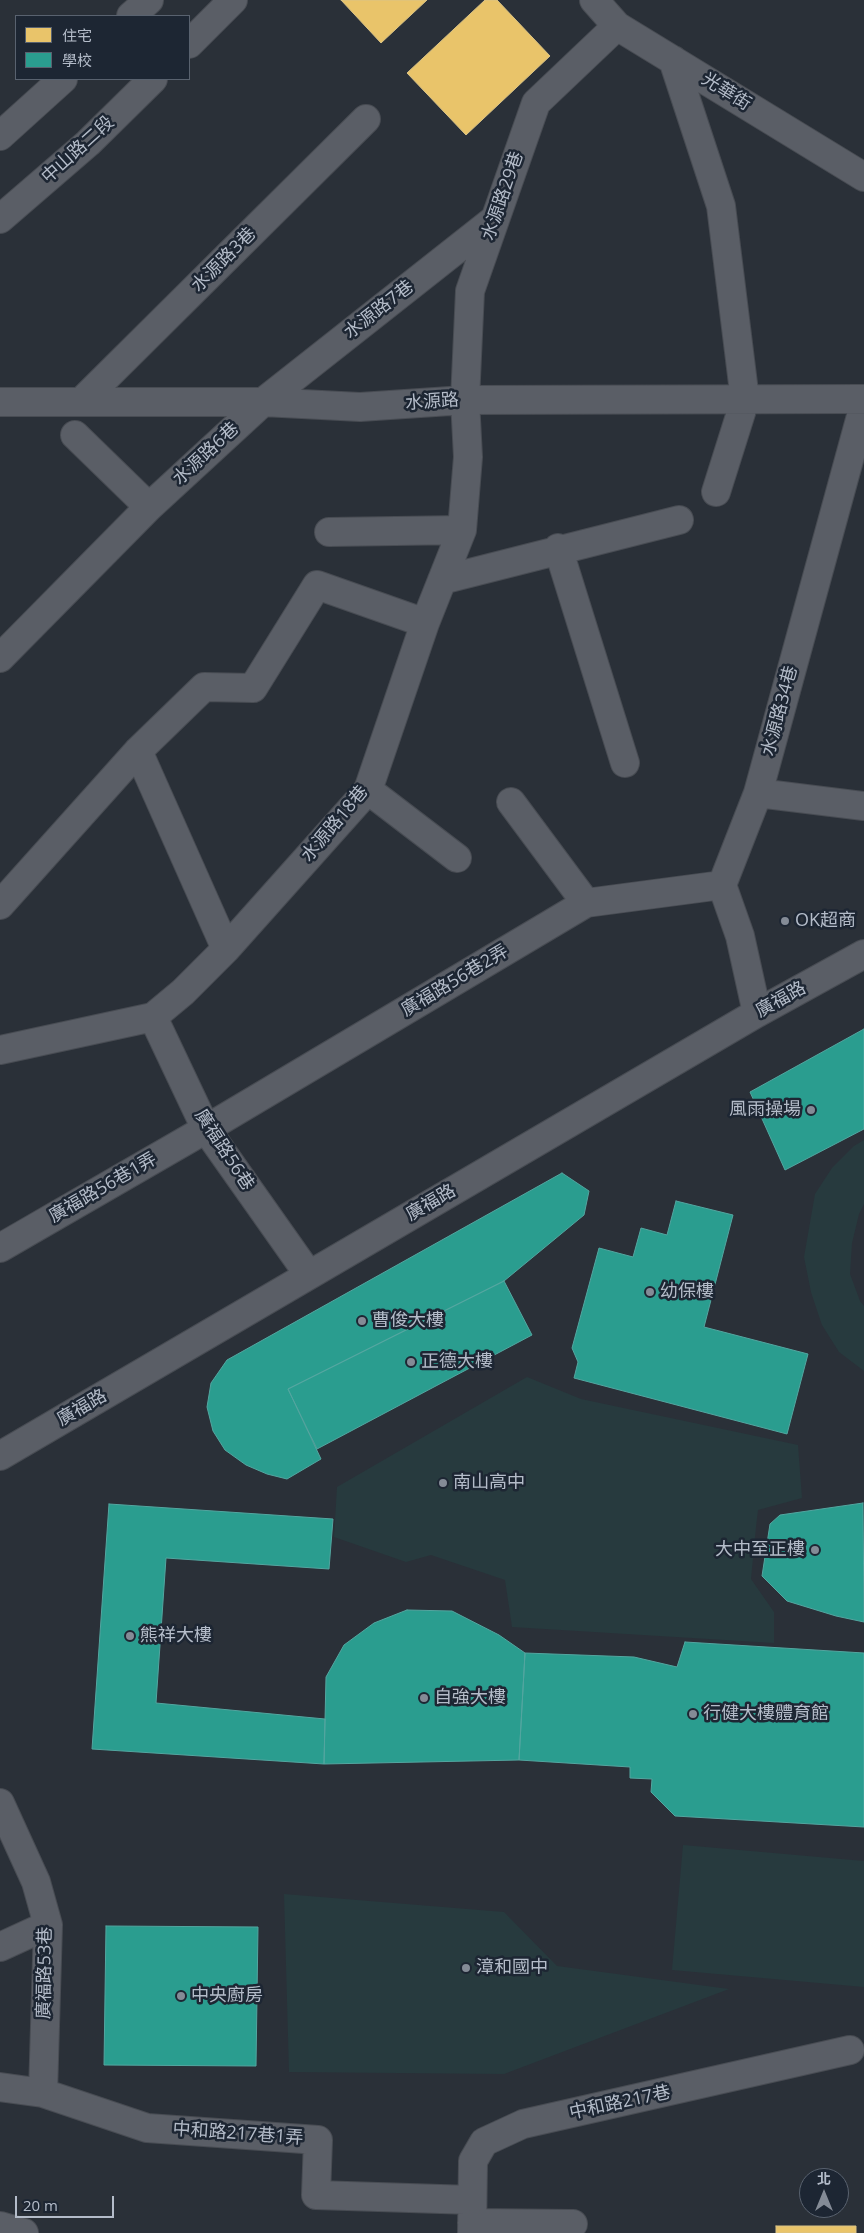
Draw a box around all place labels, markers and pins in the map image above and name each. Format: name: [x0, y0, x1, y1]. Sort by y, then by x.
place label: OK超商: [795, 910, 856, 932]
marker: OK超商: [779, 915, 791, 927]
place label: 風雨操場: [729, 1099, 801, 1121]
marker: 風雨操場: [805, 1104, 817, 1116]
place label: 幼保樓: [660, 1281, 714, 1303]
marker: 幼保樓: [644, 1286, 656, 1298]
place label: 曹俊大樓: [372, 1310, 444, 1332]
marker: 曹俊大樓: [356, 1315, 368, 1327]
place label: 正德大樓: [421, 1351, 493, 1373]
marker: 正德大樓: [405, 1356, 417, 1368]
place label: 南山高中: [453, 1472, 525, 1494]
marker: 南山高中: [437, 1477, 449, 1489]
place label: 大中至正樓: [715, 1539, 805, 1561]
marker: 大中至正樓: [809, 1544, 821, 1556]
place label: 熊祥大樓: [140, 1625, 212, 1647]
marker: 熊祥大樓: [124, 1630, 136, 1642]
place label: 自強大樓: [434, 1687, 506, 1709]
marker: 自強大樓: [418, 1692, 430, 1704]
place label: 行健大樓體育館: [703, 1703, 829, 1725]
marker: 行健大樓體育館: [687, 1708, 699, 1720]
place label: 漳和國中: [476, 1957, 548, 1979]
marker: 漳和國中: [460, 1962, 472, 1974]
place label: 中央廚房: [191, 1985, 263, 2007]
marker: 中央廚房: [175, 1990, 187, 2002]

